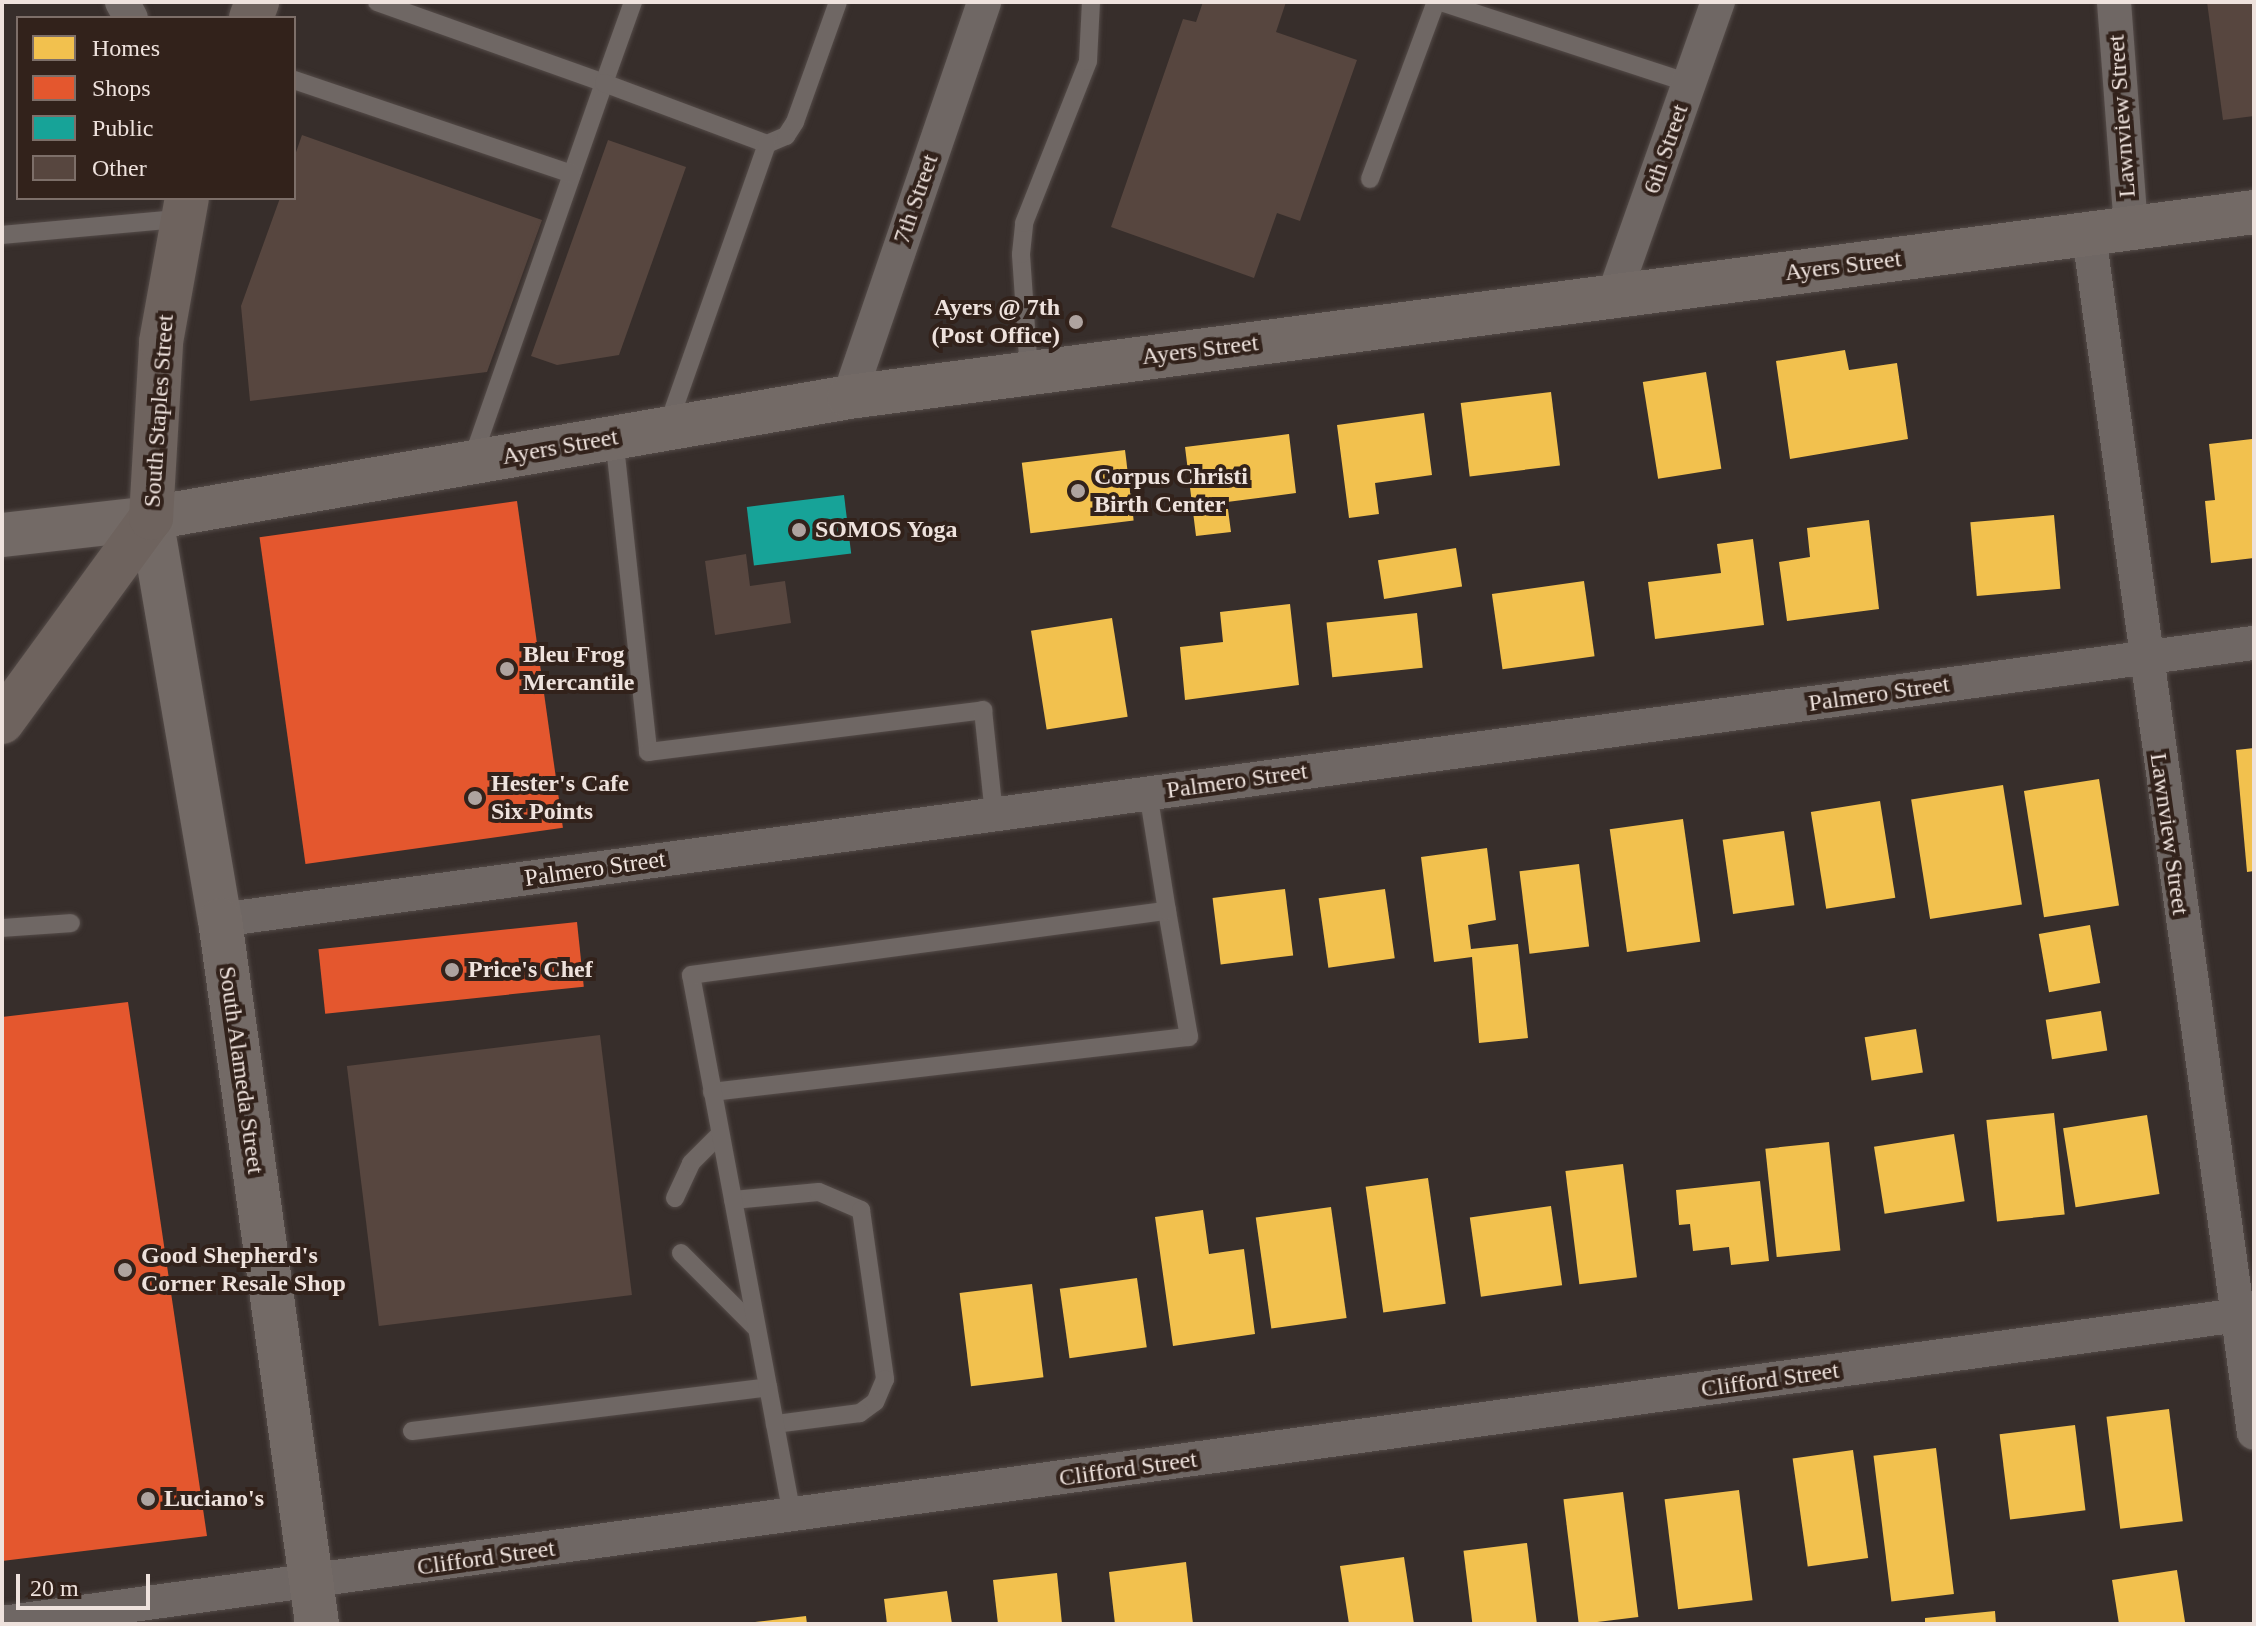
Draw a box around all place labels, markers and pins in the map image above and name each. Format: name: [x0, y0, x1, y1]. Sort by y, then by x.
place label: Ayers @ 7th (Post Office): [931, 294, 1060, 350]
marker: Ayers @ 7th (Post Office): [1067, 313, 1085, 331]
place label: Corpus Christi Birth Center: [1094, 463, 1248, 519]
marker: Corpus Christi Birth Center: [1069, 482, 1087, 500]
place label: SOMOS Yoga: [815, 516, 958, 544]
marker: SOMOS Yoga: [790, 521, 808, 539]
place label: Bleu Frog Mercantile: [523, 641, 635, 697]
marker: Bleu Frog Mercantile: [498, 660, 516, 678]
place label: Hester's Cafe Six Points: [491, 770, 629, 826]
marker: Hester's Cafe Six Points: [466, 789, 484, 807]
place label: Price's Chef: [468, 956, 593, 984]
marker: Price's Chef: [443, 961, 461, 979]
place label: Good Shepherd's Corner Resale Shop: [141, 1242, 346, 1298]
marker: Good Shepherd's Corner Resale Shop: [116, 1261, 134, 1279]
place label: Luciano's: [164, 1485, 264, 1513]
marker: Luciano's: [139, 1490, 157, 1508]

